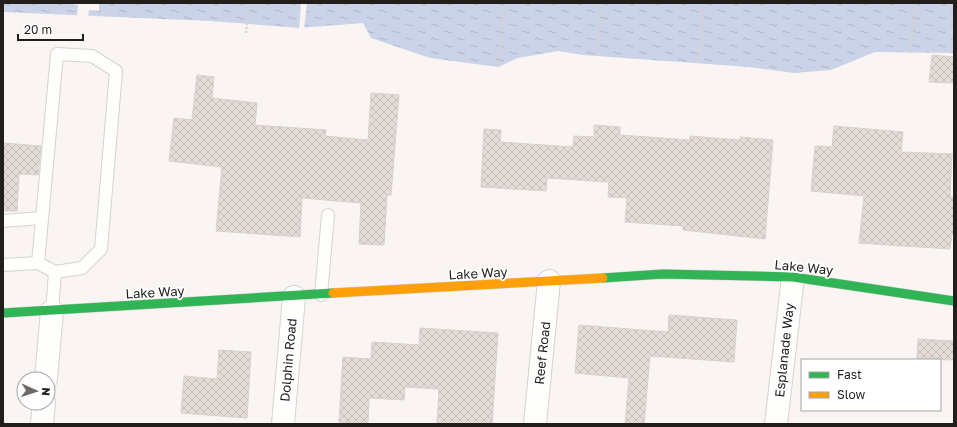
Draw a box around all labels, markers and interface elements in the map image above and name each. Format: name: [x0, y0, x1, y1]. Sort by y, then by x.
scale bar: [18, 16, 83, 42]
text: 20 m: [24, 22, 52, 37]
street label: Lake Way: [774, 256, 835, 278]
street label: Lake Way: [448, 263, 509, 283]
street label: Lake Way: [125, 282, 186, 302]
street label: Esplanade Way: [771, 301, 797, 398]
street label: Dolphin Road: [276, 318, 300, 402]
street label: Reef Road: [531, 321, 553, 385]
legend: [801, 359, 941, 411]
text: Fast: [837, 367, 862, 382]
north arrow: [16, 371, 56, 411]
text: N: [40, 387, 53, 396]
text: Slow: [837, 387, 865, 402]

